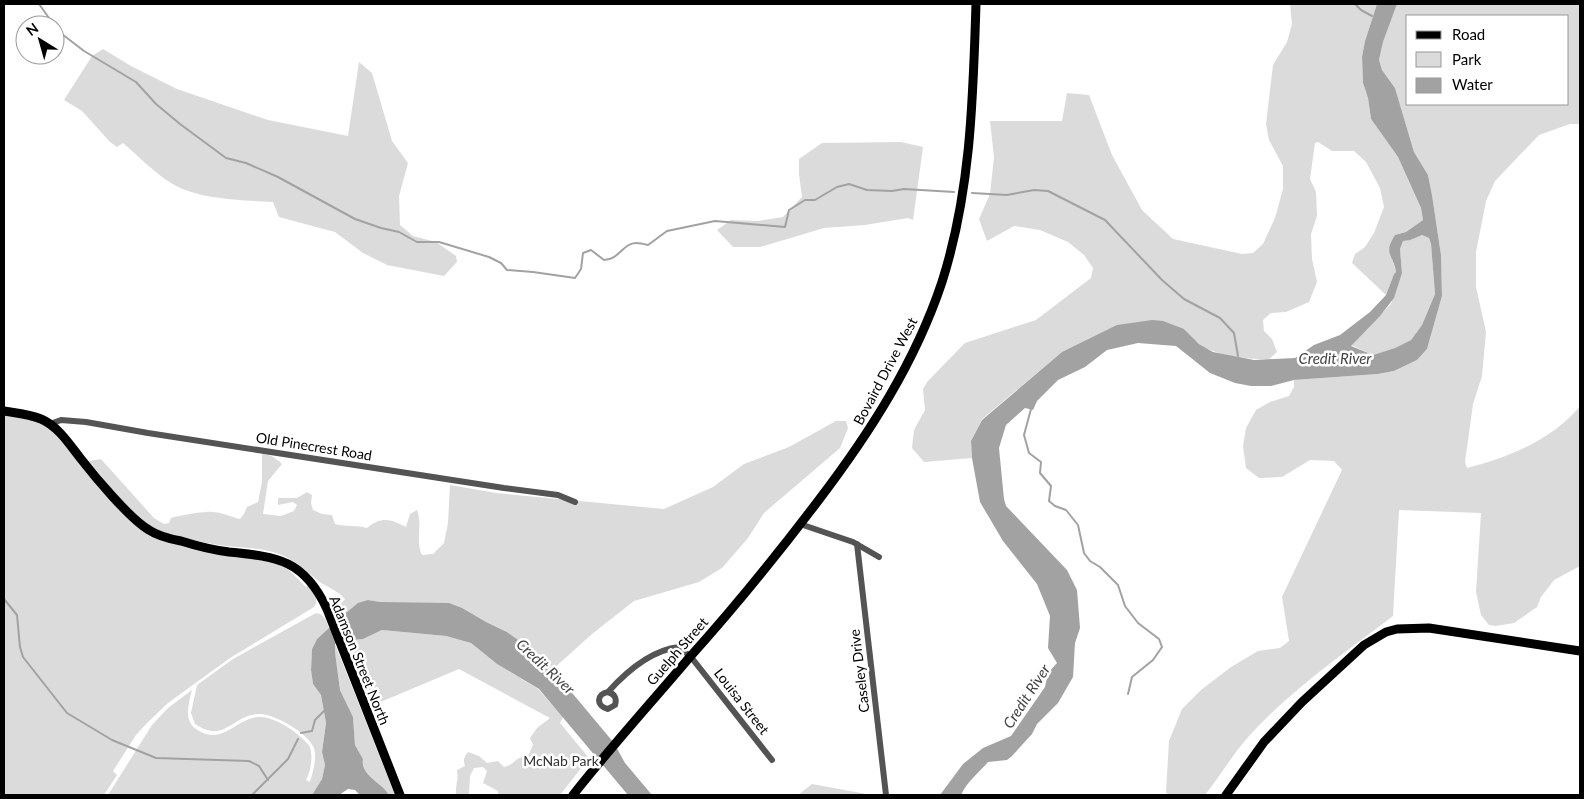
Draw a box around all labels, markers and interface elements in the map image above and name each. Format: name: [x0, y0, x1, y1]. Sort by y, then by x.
north arrow: [15, 15, 65, 65]
legend: [1406, 15, 1569, 105]
text: N: [22, 19, 41, 39]
text: Road: [1452, 25, 1485, 43]
text: Park: [1452, 50, 1482, 68]
text: Water: [1452, 75, 1493, 93]
street label: Bovaird Drive West: [849, 314, 921, 428]
water label: Credit River: [1299, 349, 1372, 367]
street label: Old Pinecrest Road: [255, 428, 373, 464]
street label: Adamson Street North: [326, 593, 394, 727]
street label: Guelph Street: [643, 613, 711, 689]
street label: Caseley Drive: [845, 628, 873, 714]
water label: Credit River: [513, 635, 579, 698]
water label: Credit River: [999, 660, 1054, 731]
street label: Louisa Street: [711, 665, 773, 737]
park label: McNab Park: [523, 752, 600, 769]

